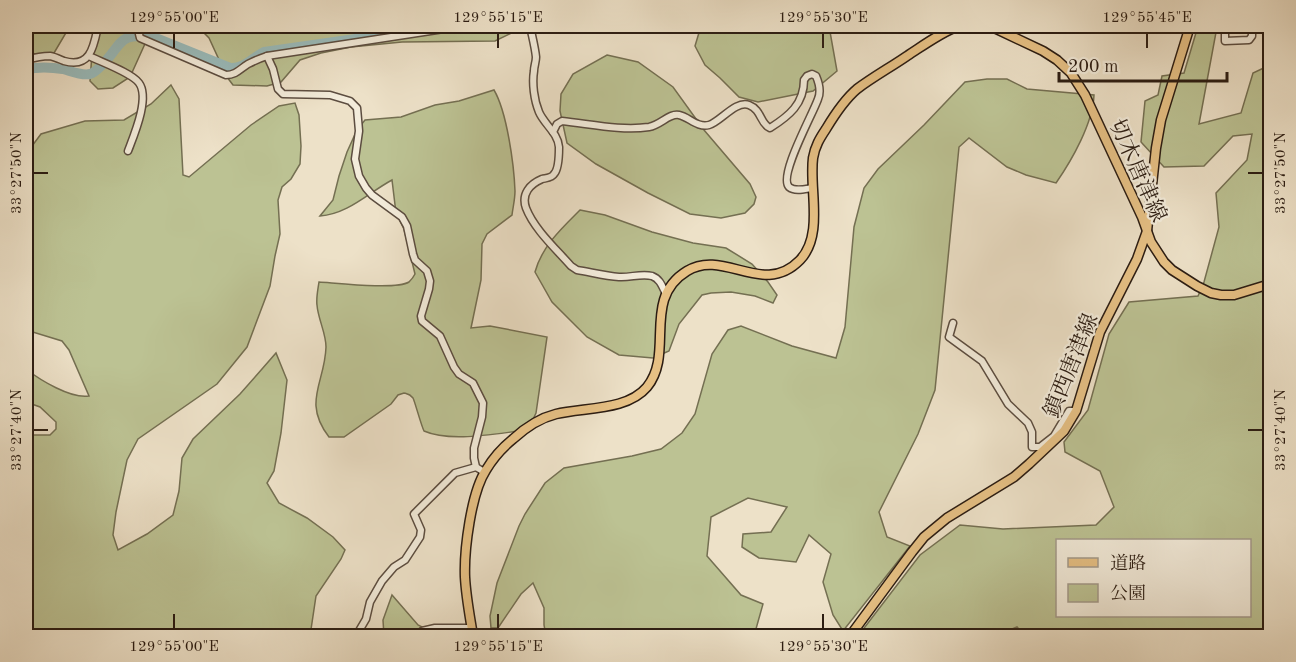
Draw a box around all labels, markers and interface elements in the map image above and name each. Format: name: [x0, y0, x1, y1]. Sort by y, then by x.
text: 129°55'00"E: [129, 11, 219, 26]
text: 129°55'15"E: [453, 11, 543, 26]
text: 129°55'30"E: [778, 11, 868, 26]
text: 129°55'45"E: [1102, 11, 1192, 26]
scale bar: [1059, 45, 1227, 83]
text: 200 m: [1068, 58, 1119, 76]
street label: 切木唐津線: [1105, 115, 1171, 226]
text: 33°27'50"N: [10, 132, 25, 214]
text: 33°27'50"N: [1274, 132, 1289, 214]
street label: 鎮西唐津線: [1039, 310, 1103, 421]
text: 33°27'40"N: [10, 389, 25, 471]
text: 33°27'40"N: [1274, 389, 1289, 471]
legend: [1056, 539, 1251, 617]
text: 道路: [1110, 553, 1146, 573]
text: 公園: [1110, 584, 1146, 603]
text: 129°55'00"E: [129, 640, 219, 655]
text: 129°55'15"E: [453, 640, 543, 655]
text: 129°55'30"E: [778, 640, 868, 655]

